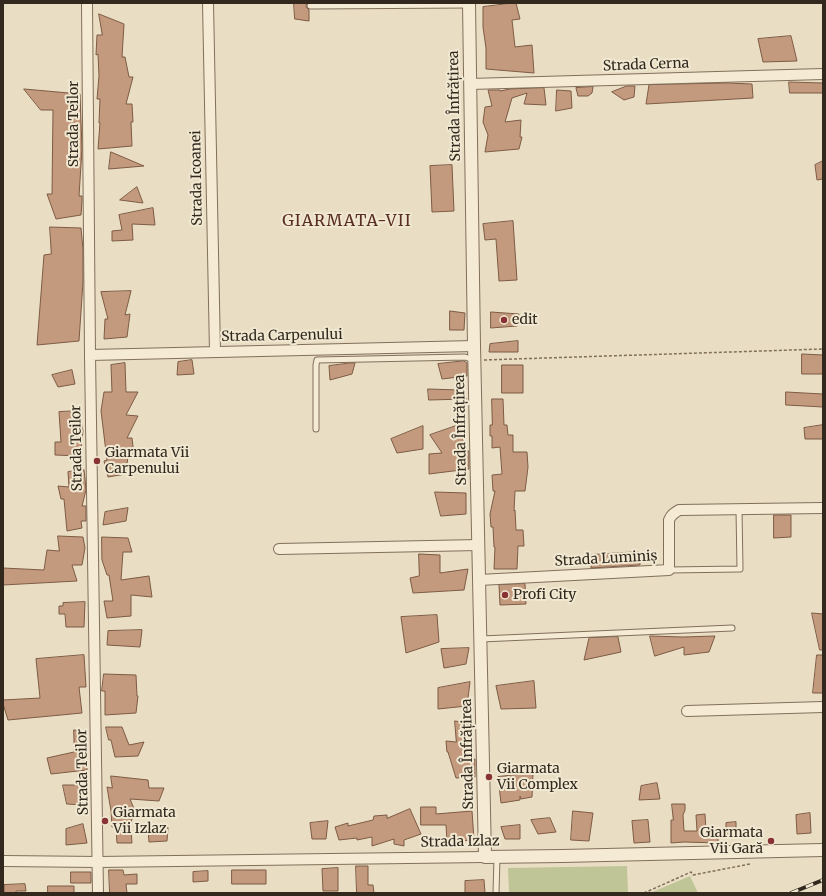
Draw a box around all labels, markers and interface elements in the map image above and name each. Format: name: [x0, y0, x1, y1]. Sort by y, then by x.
street label: Strada Înfrățirea: [446, 50, 464, 162]
street label: Strada Cerna: [603, 55, 689, 75]
street label: Strada Teilor: [66, 81, 82, 167]
street label: Strada Icoanei: [188, 130, 206, 226]
district label: GIARMATA-VII: [282, 211, 412, 231]
place label: edit: [512, 312, 538, 328]
marker: edit: [499, 315, 509, 325]
street label: Strada Carpenului: [221, 327, 343, 345]
street label: Strada Înfrățirea: [452, 374, 470, 486]
street label: Strada Teilor: [68, 405, 86, 491]
place label: Giarmata Vii Carpenului: [105, 445, 189, 478]
marker: Giarmata Vii Carpenului: [92, 456, 102, 466]
street label: Strada Luminiș: [554, 548, 658, 570]
place label: Profi City: [513, 587, 576, 603]
marker: Profi City: [500, 590, 510, 600]
street label: Strada Înfrățirea: [459, 698, 477, 810]
street label: Strada Teilor: [74, 729, 92, 815]
place label: Giarmata Vii Complex: [497, 761, 578, 794]
marker: Giarmata Vii Complex: [484, 772, 494, 782]
place label: Giarmata Vii Izlaz: [113, 805, 176, 838]
marker: Giarmata Vii Izlaz: [100, 816, 110, 826]
place label: Giarmata Vii Gară: [700, 825, 763, 858]
street label: Strada Izlaz: [420, 833, 500, 851]
marker: Giarmata Vii Gară: [766, 836, 776, 846]

